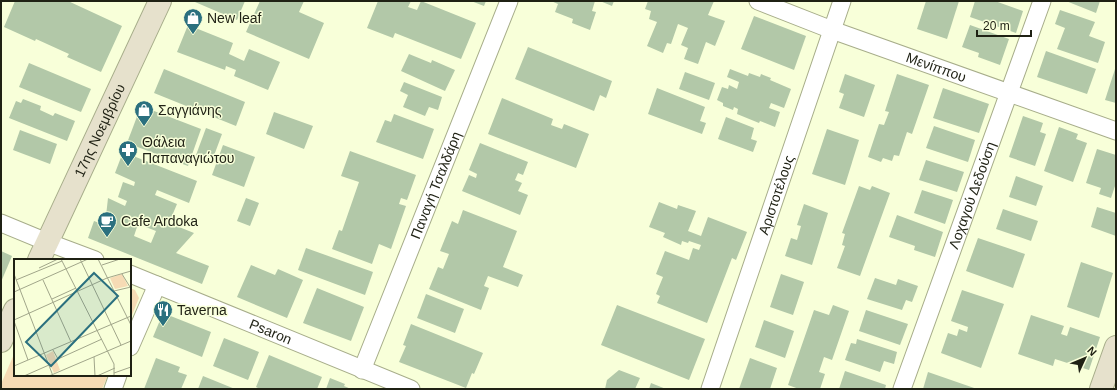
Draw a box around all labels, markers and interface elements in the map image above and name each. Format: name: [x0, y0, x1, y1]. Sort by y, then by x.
shop icon: New leaf: [182, 7, 204, 35]
place label: New leaf: [207, 10, 262, 26]
scale bar: [977, 12, 1031, 38]
text: 20 m: [983, 19, 1010, 33]
street label: Μενίππου: [904, 49, 968, 85]
street label: 17ης Νοεμβρίου: [71, 81, 128, 180]
shop icon: Σαγγιάνης: [133, 99, 155, 127]
place label: Σαγγιάνης: [158, 102, 222, 118]
street label: Παναγή Τσαλδάρη: [407, 129, 464, 241]
place label: Θάλεια Παπαναγιώτου: [142, 134, 234, 166]
pharmacy icon: Θάλεια Παπαναγιώτου: [117, 139, 139, 167]
street label: Λοχαγού Δεδούση: [945, 139, 999, 251]
street label: Αριστοτέλους: [755, 153, 797, 237]
cafe icon: Cafe Ardoka: [96, 210, 118, 238]
place label: Cafe Ardoka: [121, 213, 198, 229]
inset map: [14, 259, 131, 376]
restaurant icon: Taverna: [152, 299, 174, 327]
place label: Taverna: [177, 302, 227, 318]
street label: Psaron: [247, 316, 294, 347]
north arrow: [1065, 338, 1105, 378]
text: N: [1085, 344, 1099, 358]

